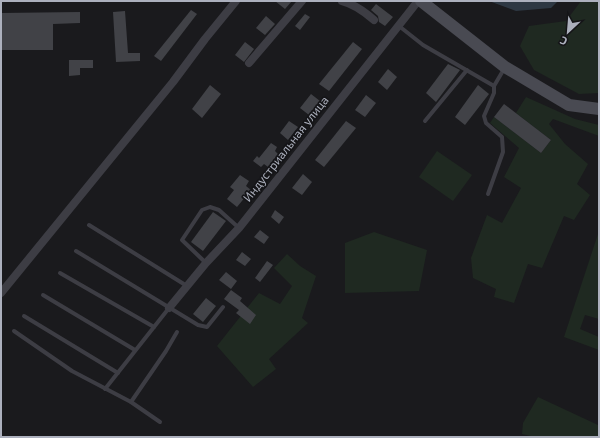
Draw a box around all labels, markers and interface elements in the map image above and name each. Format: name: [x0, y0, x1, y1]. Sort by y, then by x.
north arrow: [548, 12, 588, 52]
text: С: [557, 34, 569, 49]
street label: Индустриальная улица: [240, 93, 332, 205]

